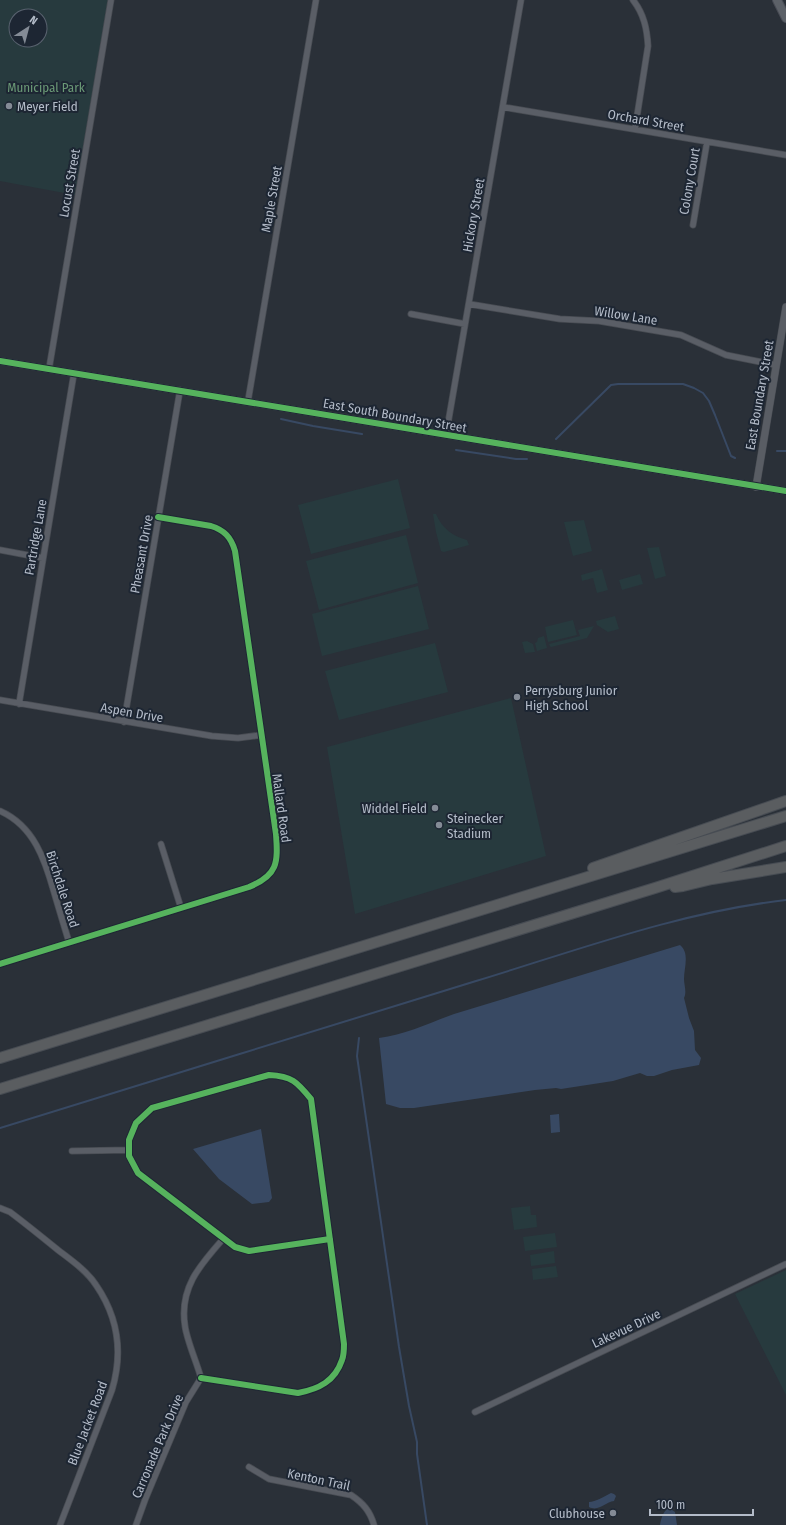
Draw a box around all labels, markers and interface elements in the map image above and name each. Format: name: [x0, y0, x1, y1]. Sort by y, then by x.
north arrow: [8, 8, 48, 48]
text: N: [27, 13, 40, 28]
park label: Municipal Park: [7, 80, 86, 95]
place label: Meyer Field: [17, 99, 78, 114]
marker: Meyer Field: [4, 101, 14, 111]
street label: Orchard Street: [607, 106, 686, 135]
street label: Colony Court: [676, 146, 703, 216]
street label: Locust Street: [56, 147, 83, 219]
street label: Maple Street: [258, 164, 285, 234]
street label: Hickory Street: [460, 176, 488, 253]
street label: Willow Lane: [593, 303, 658, 328]
street label: East Boundary Street: [742, 338, 777, 451]
street label: East South Boundary Street: [322, 395, 469, 436]
street label: Partridge Lane: [21, 498, 50, 576]
street label: Pheasant Drive: [127, 514, 156, 595]
place label: Perrysburg Junior High School: [525, 683, 618, 713]
marker: Perrysburg Junior High School: [512, 692, 522, 702]
street label: Aspen Drive: [100, 700, 164, 725]
street label: Mallard Road: [269, 772, 294, 844]
place label: Widdel Field: [362, 801, 427, 816]
marker: Widdel Field: [430, 803, 440, 813]
place label: Steinecker Stadium: [447, 811, 503, 841]
marker: Steinecker Stadium: [434, 820, 444, 830]
street label: Birchdale Road: [43, 849, 82, 930]
street label: Lakevue Drive: [590, 1306, 663, 1351]
street label: Blue Jacket Road: [65, 1379, 110, 1467]
street label: Carronade Park Drive: [129, 1392, 186, 1501]
street label: Kenton Trail: [286, 1466, 352, 1494]
scale bar: [650, 1491, 753, 1517]
text: 100 m: [656, 1498, 685, 1512]
place label: Clubhouse: [549, 1506, 605, 1521]
marker: Clubhouse: [608, 1508, 618, 1518]

